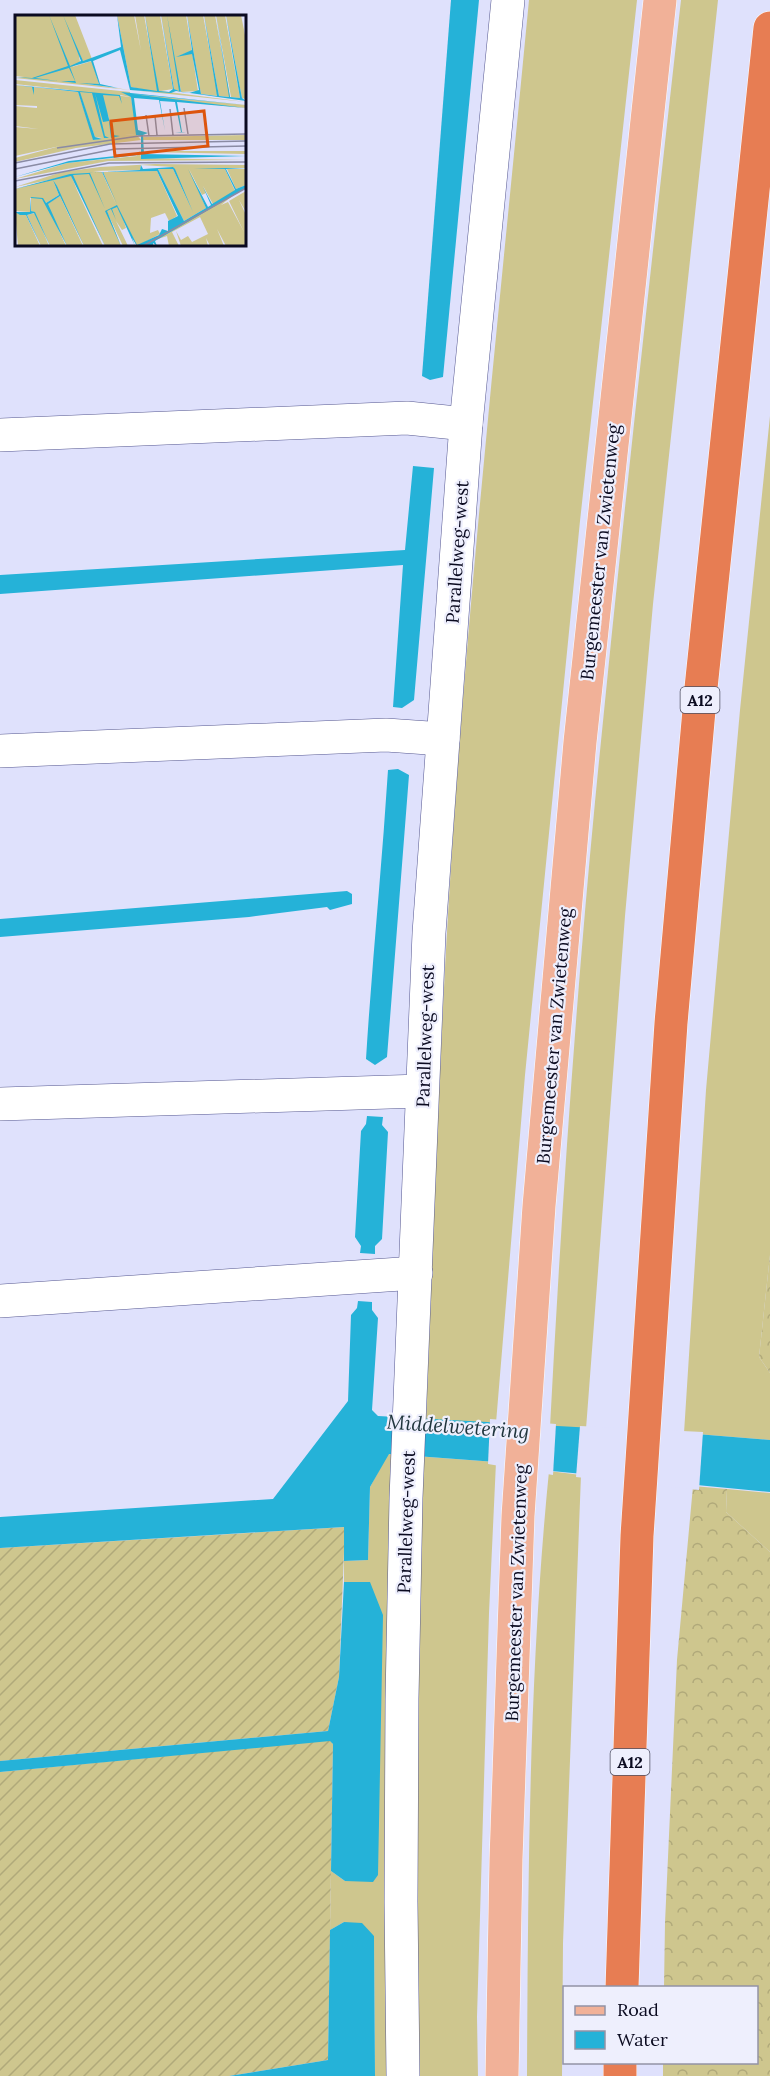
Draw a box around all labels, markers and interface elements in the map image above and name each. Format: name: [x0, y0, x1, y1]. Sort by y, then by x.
inset map: [15, 15, 246, 246]
street label: Burgemeester van Zwietenweg: [575, 422, 625, 681]
street label: Parallelweg-west: [441, 480, 473, 624]
road number: A12: [680, 687, 720, 713]
street label: Burgemeester van Zwietenweg: [531, 906, 577, 1165]
street label: Parallelweg-west: [411, 964, 439, 1108]
water label: Middelwetering: [386, 1409, 530, 1443]
street label: Parallelweg-west: [392, 1450, 420, 1594]
street label: Burgemeester van Zwietenweg: [500, 1463, 532, 1722]
road number: A12: [610, 1749, 650, 1775]
legend: [563, 1986, 758, 2064]
text: Road: [617, 1998, 659, 2021]
text: Water: [617, 2028, 668, 2051]

